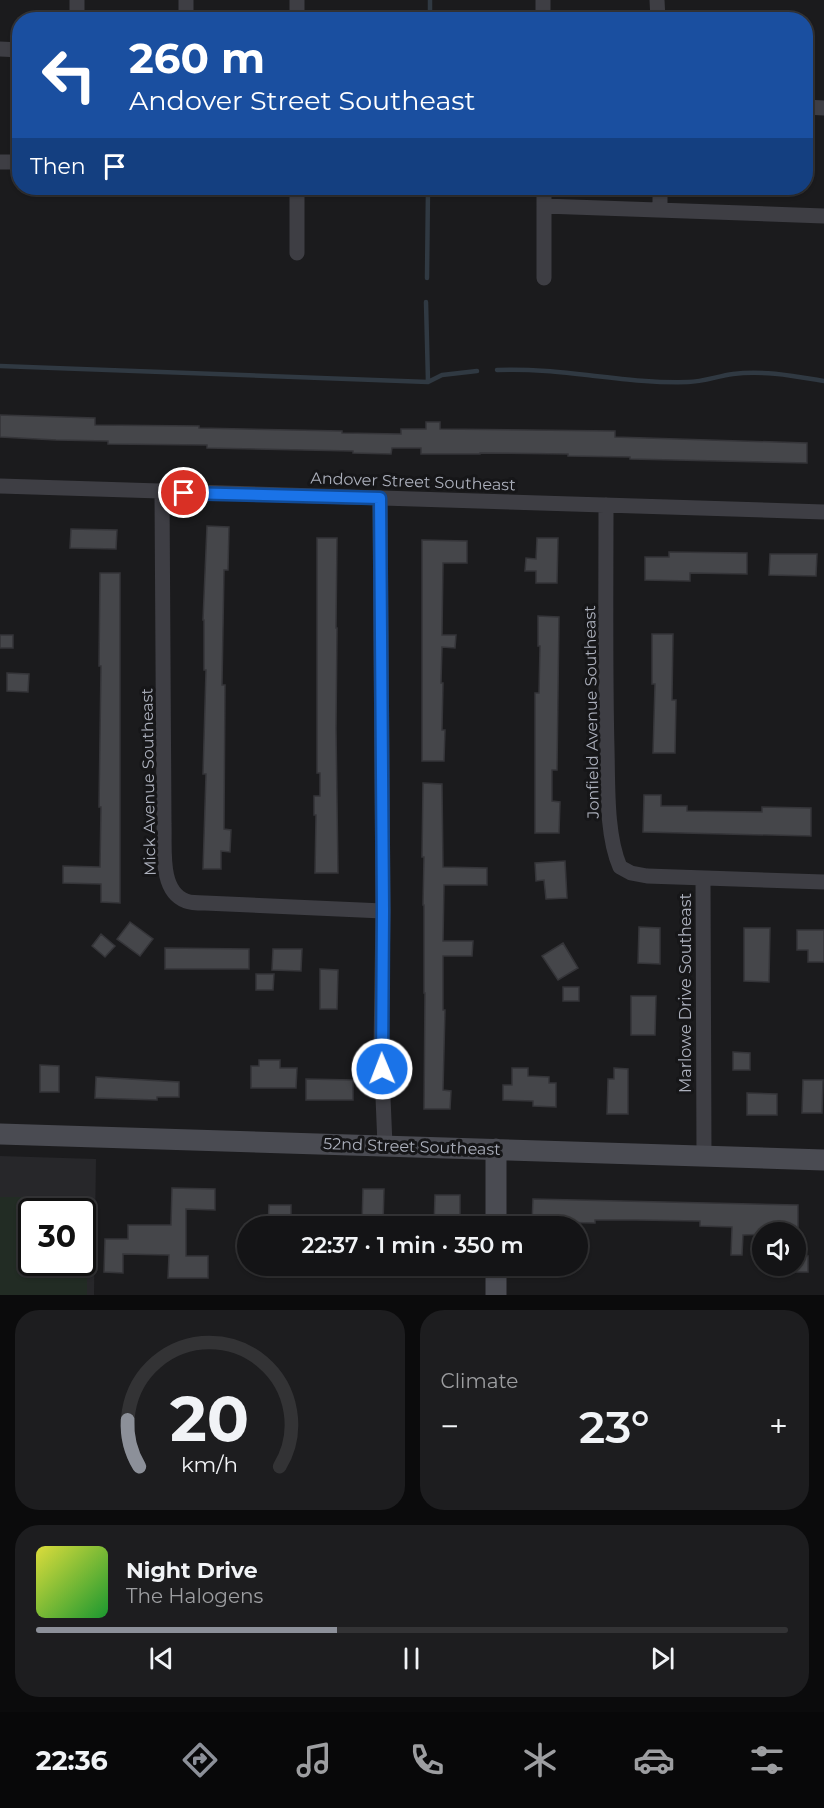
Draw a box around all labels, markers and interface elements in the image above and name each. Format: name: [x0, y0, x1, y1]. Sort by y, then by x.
text: 260 m: [129, 32, 265, 84]
icon: left: [30, 36, 108, 114]
text: Andover Street Southeast: [129, 84, 475, 117]
icon: arrive: [98, 150, 131, 183]
text: Then: [30, 153, 86, 180]
pin: [158, 467, 209, 518]
street label: Andover Street Southeast: [310, 468, 516, 495]
icon: arrive: [167, 476, 200, 509]
street label: Jonfield Avenue Southeast: [580, 605, 603, 820]
street label: Mick Avenue Southeast: [137, 687, 160, 876]
street label: Marlowe Drive Southeast: [676, 893, 695, 1093]
position arrow: [350, 1037, 414, 1101]
street label: 52nd Street Southeast: [323, 1134, 502, 1159]
speed limit sign: 30: [18, 1198, 96, 1276]
map controls: [752, 1222, 806, 1276]
button: sound: [752, 1222, 806, 1276]
text: 22:37 · 1 min · 350 m: [301, 1232, 524, 1259]
text: Climate: [441, 1369, 518, 1393]
text: 20: [170, 1381, 249, 1457]
text: 23°: [579, 1399, 650, 1454]
text: −: [441, 1406, 459, 1446]
text: +: [769, 1406, 788, 1446]
text: km/h: [181, 1451, 238, 1477]
text: Night Drive: [126, 1557, 258, 1584]
text: The Halogens: [126, 1584, 263, 1608]
icon: previous: [145, 1642, 178, 1675]
icon: pause: [395, 1642, 428, 1675]
icon: next: [646, 1642, 679, 1675]
icon: directions: [179, 1739, 221, 1781]
icon: music: [293, 1739, 335, 1781]
icon: phone: [406, 1739, 448, 1781]
icon: climate: [519, 1739, 561, 1781]
icon: car: [633, 1739, 675, 1781]
icon: filters: [746, 1739, 788, 1781]
text: 22:36: [36, 1744, 108, 1777]

